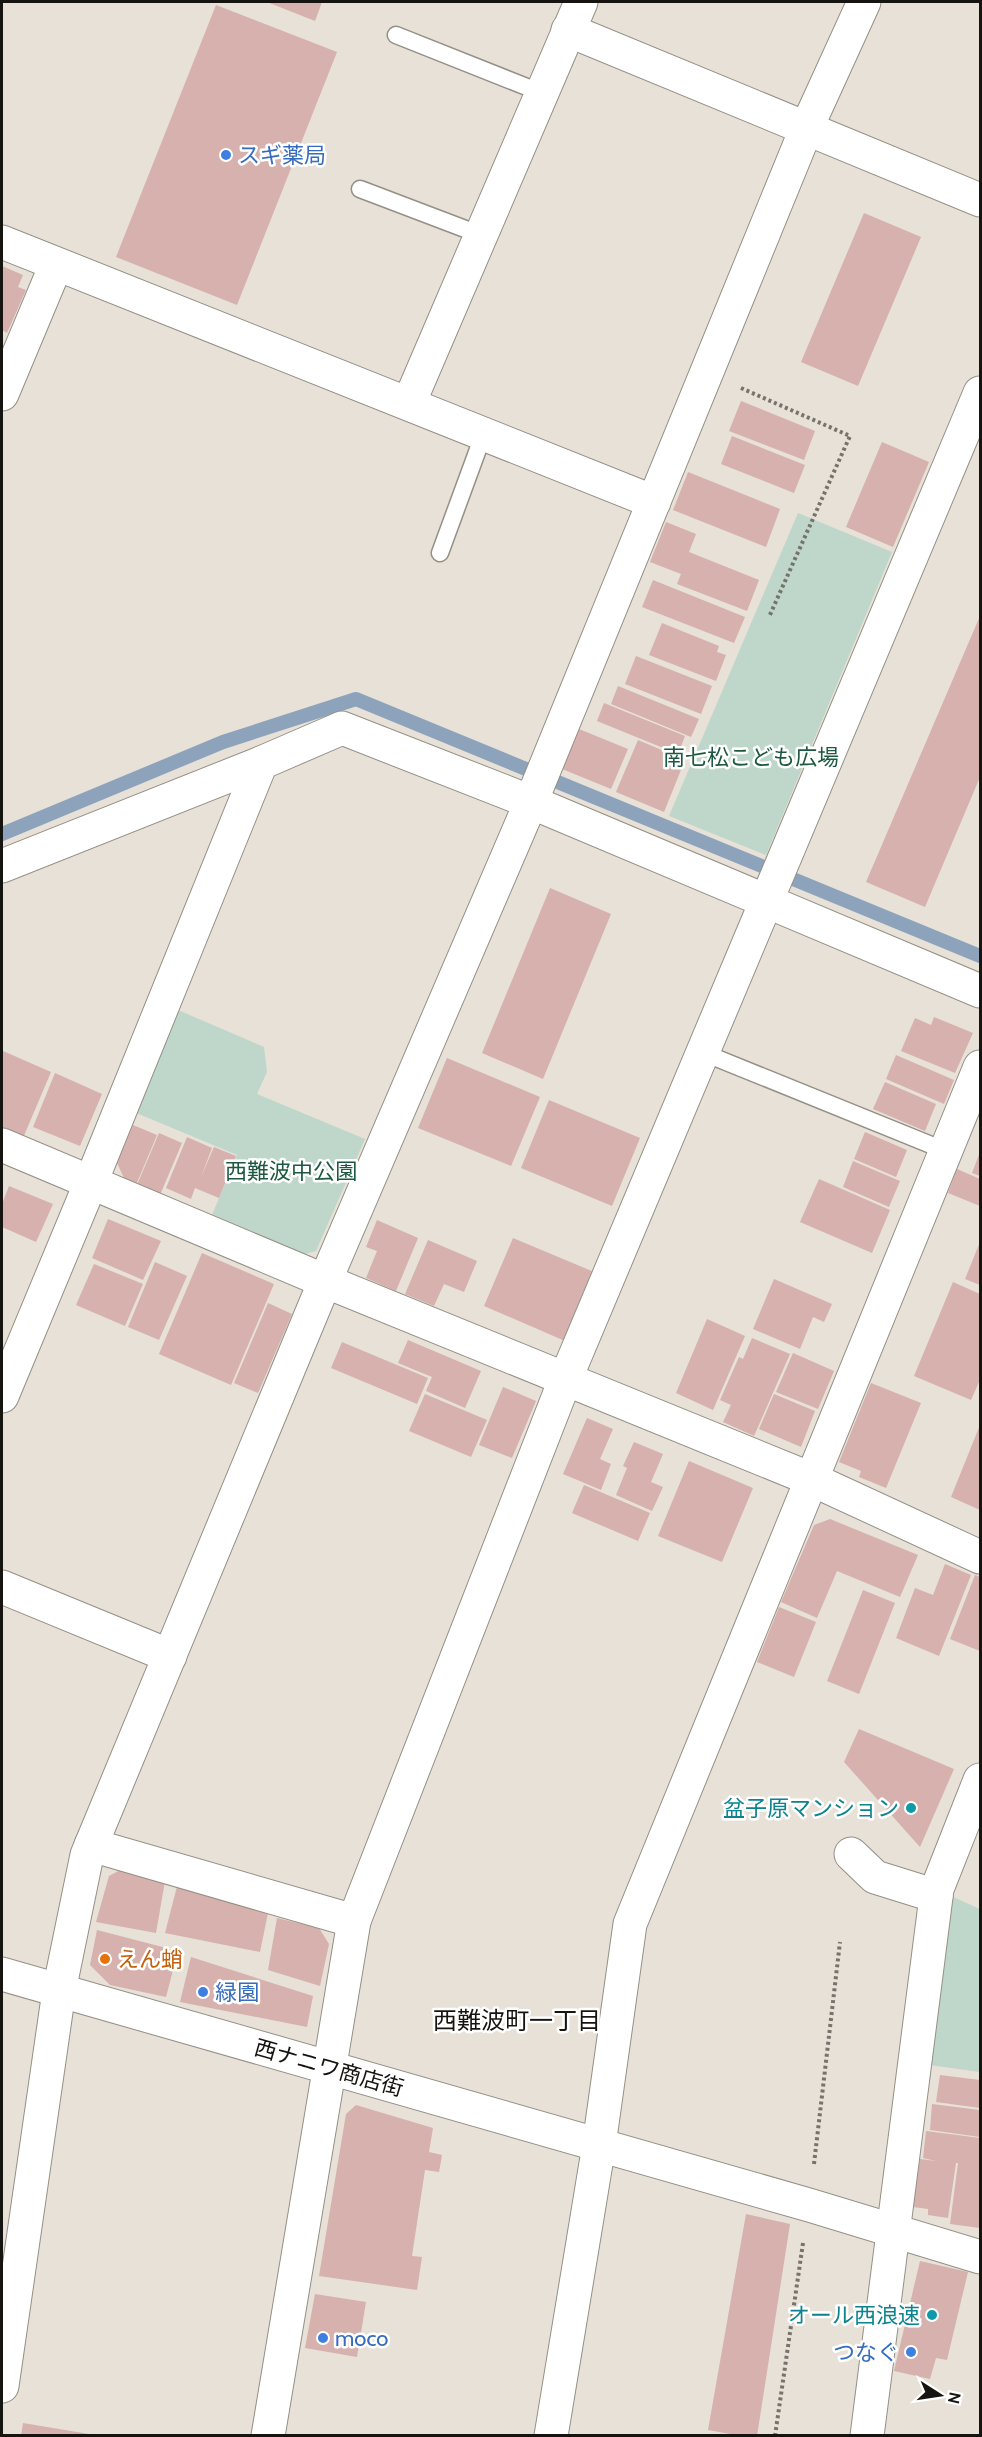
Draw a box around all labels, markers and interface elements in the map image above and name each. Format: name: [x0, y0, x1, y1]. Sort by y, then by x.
place label: スギ薬局: [238, 142, 326, 169]
marker: スギ薬局: [219, 148, 233, 162]
park label: 南七松こども広場: [663, 744, 839, 771]
park label: 西難波中公園: [225, 1158, 357, 1185]
place label: 盆子原マンション: [723, 1795, 899, 1822]
marker: 盆子原マンション: [904, 1801, 918, 1815]
place label: えん蛸: [117, 1946, 183, 1973]
marker: えん蛸: [98, 1952, 112, 1966]
place label: 緑園: [215, 1979, 259, 2006]
marker: 緑園: [196, 1985, 210, 1999]
district label: 西難波町一丁目: [433, 2006, 601, 2035]
street label: 西ナニワ商店街: [251, 2034, 407, 2102]
place label: オール西浪速: [788, 2302, 920, 2329]
marker: オール西浪速: [925, 2308, 939, 2322]
place label: moco: [335, 2325, 388, 2352]
marker: moco: [316, 2331, 330, 2345]
place label: つなぐ: [833, 2339, 899, 2366]
marker: つなぐ: [904, 2345, 918, 2359]
north arrow: [910, 2365, 970, 2425]
text: N: [944, 2391, 965, 2406]

